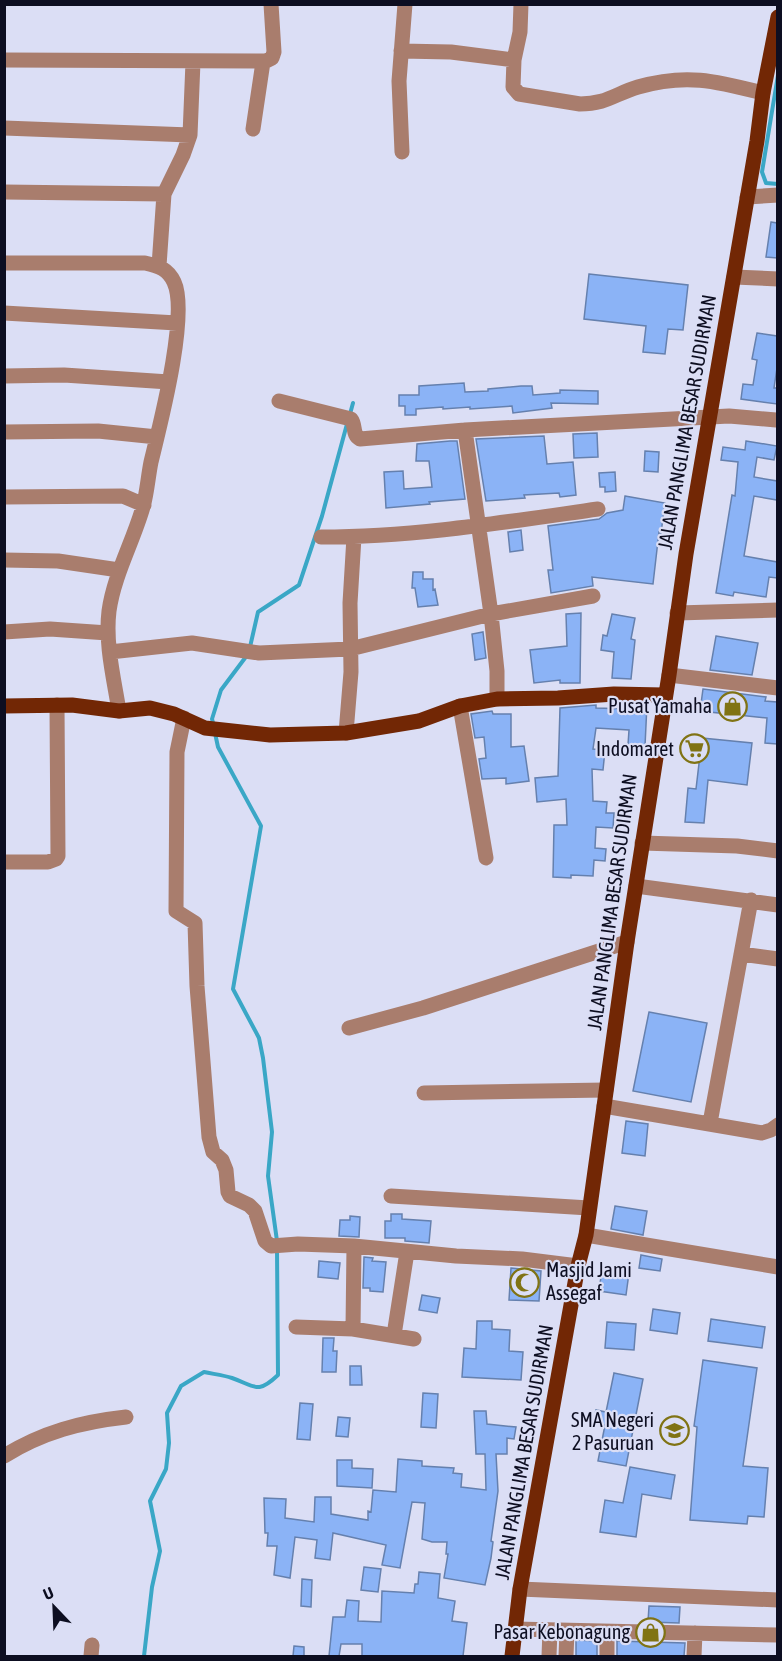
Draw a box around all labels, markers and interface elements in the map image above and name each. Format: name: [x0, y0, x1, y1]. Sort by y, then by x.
street label: JALAN PANGLIMA BESAR SUDIRMAN: [653, 293, 720, 551]
shop icon: Pusat Yamaha: [717, 690, 749, 722]
place label: Pusat Yamaha: [608, 694, 712, 717]
supermarket icon: Indomaret: [679, 733, 711, 765]
place label: Indomaret: [596, 737, 674, 760]
street label: JALAN PANGLIMA BESAR SUDIRMAN: [582, 772, 641, 1032]
place label: Masjid Jami Assegaf: [546, 1258, 632, 1304]
mosque icon: Masjid Jami Assegaf: [509, 1266, 541, 1298]
street label: JALAN PANGLIMA BESAR SUDIRMAN: [490, 1323, 557, 1581]
place label: SMA Negeri 2 Pasuruan: [571, 1408, 654, 1454]
school or university icon: SMA Negeri 2 Pasuruan: [659, 1415, 691, 1447]
north arrow: [24, 1577, 84, 1637]
text: U: [40, 1583, 56, 1603]
shop icon: Pasar Kebonagung: [635, 1616, 667, 1648]
place label: Pasar Kebonagung: [493, 1620, 630, 1643]

